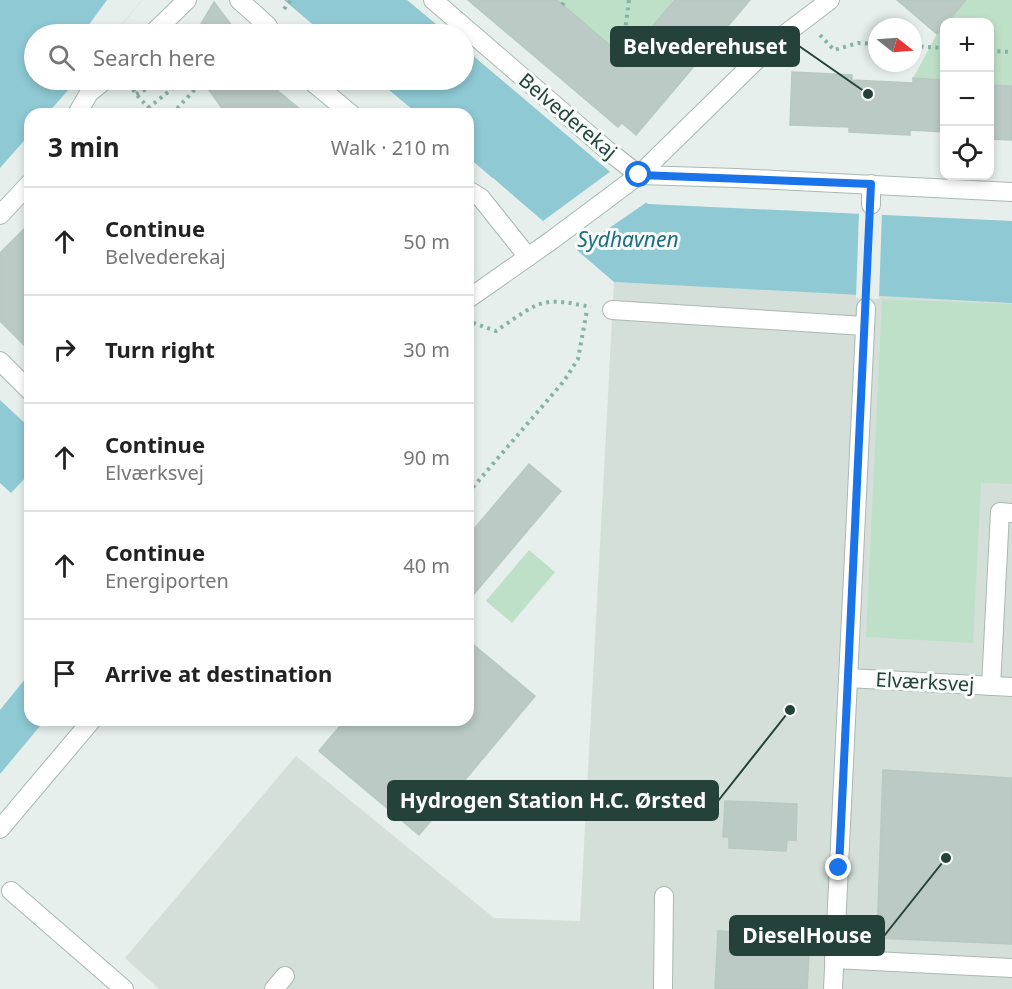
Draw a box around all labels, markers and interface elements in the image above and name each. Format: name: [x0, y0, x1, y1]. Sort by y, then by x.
north arrow: [868, 18, 922, 72]
map controls: [940, 18, 994, 180]
button: +: [940, 18, 994, 72]
search box: [24, 24, 474, 90]
callout: Belvederehuset: [611, 27, 799, 66]
text: Belvederehuset: [623, 32, 787, 60]
icon: search: [45, 41, 78, 74]
text: Search here: [93, 42, 215, 72]
street label: Belvederekaj: [513, 66, 623, 165]
button: −: [940, 72, 994, 126]
button: locate: [940, 126, 994, 180]
text: 3 min: [48, 129, 120, 165]
text: Walk · 210 m: [331, 134, 450, 161]
route start: [625, 161, 651, 187]
text: Continue: [105, 213, 205, 243]
icon: ahead: [48, 225, 81, 258]
water label: Sydhavnen: [577, 225, 679, 253]
text: 50 m: [403, 228, 450, 255]
text: Belvederekaj: [105, 243, 226, 270]
icon: right: [48, 333, 81, 366]
text: Turn right: [105, 334, 215, 364]
text: 30 m: [403, 336, 450, 363]
text: Continue: [105, 429, 205, 459]
icon: ahead: [48, 441, 81, 474]
text: 90 m: [403, 444, 450, 471]
text: Elværksvej: [105, 459, 204, 486]
text: Continue: [105, 537, 205, 567]
icon: ahead: [48, 549, 81, 582]
text: 40 m: [403, 552, 450, 579]
text: Energiporten: [105, 567, 229, 594]
icon: arrive: [48, 657, 81, 690]
text: Arrive at destination: [105, 658, 332, 688]
street label: Elværksvej: [875, 665, 975, 698]
callout: Hydrogen Station H.C. Ørsted: [388, 781, 718, 820]
text: Hydrogen Station H.C. Ørsted: [400, 786, 706, 814]
route end: [825, 854, 851, 880]
callout: DieselHouse: [730, 916, 884, 955]
text: DieselHouse: [742, 921, 872, 949]

